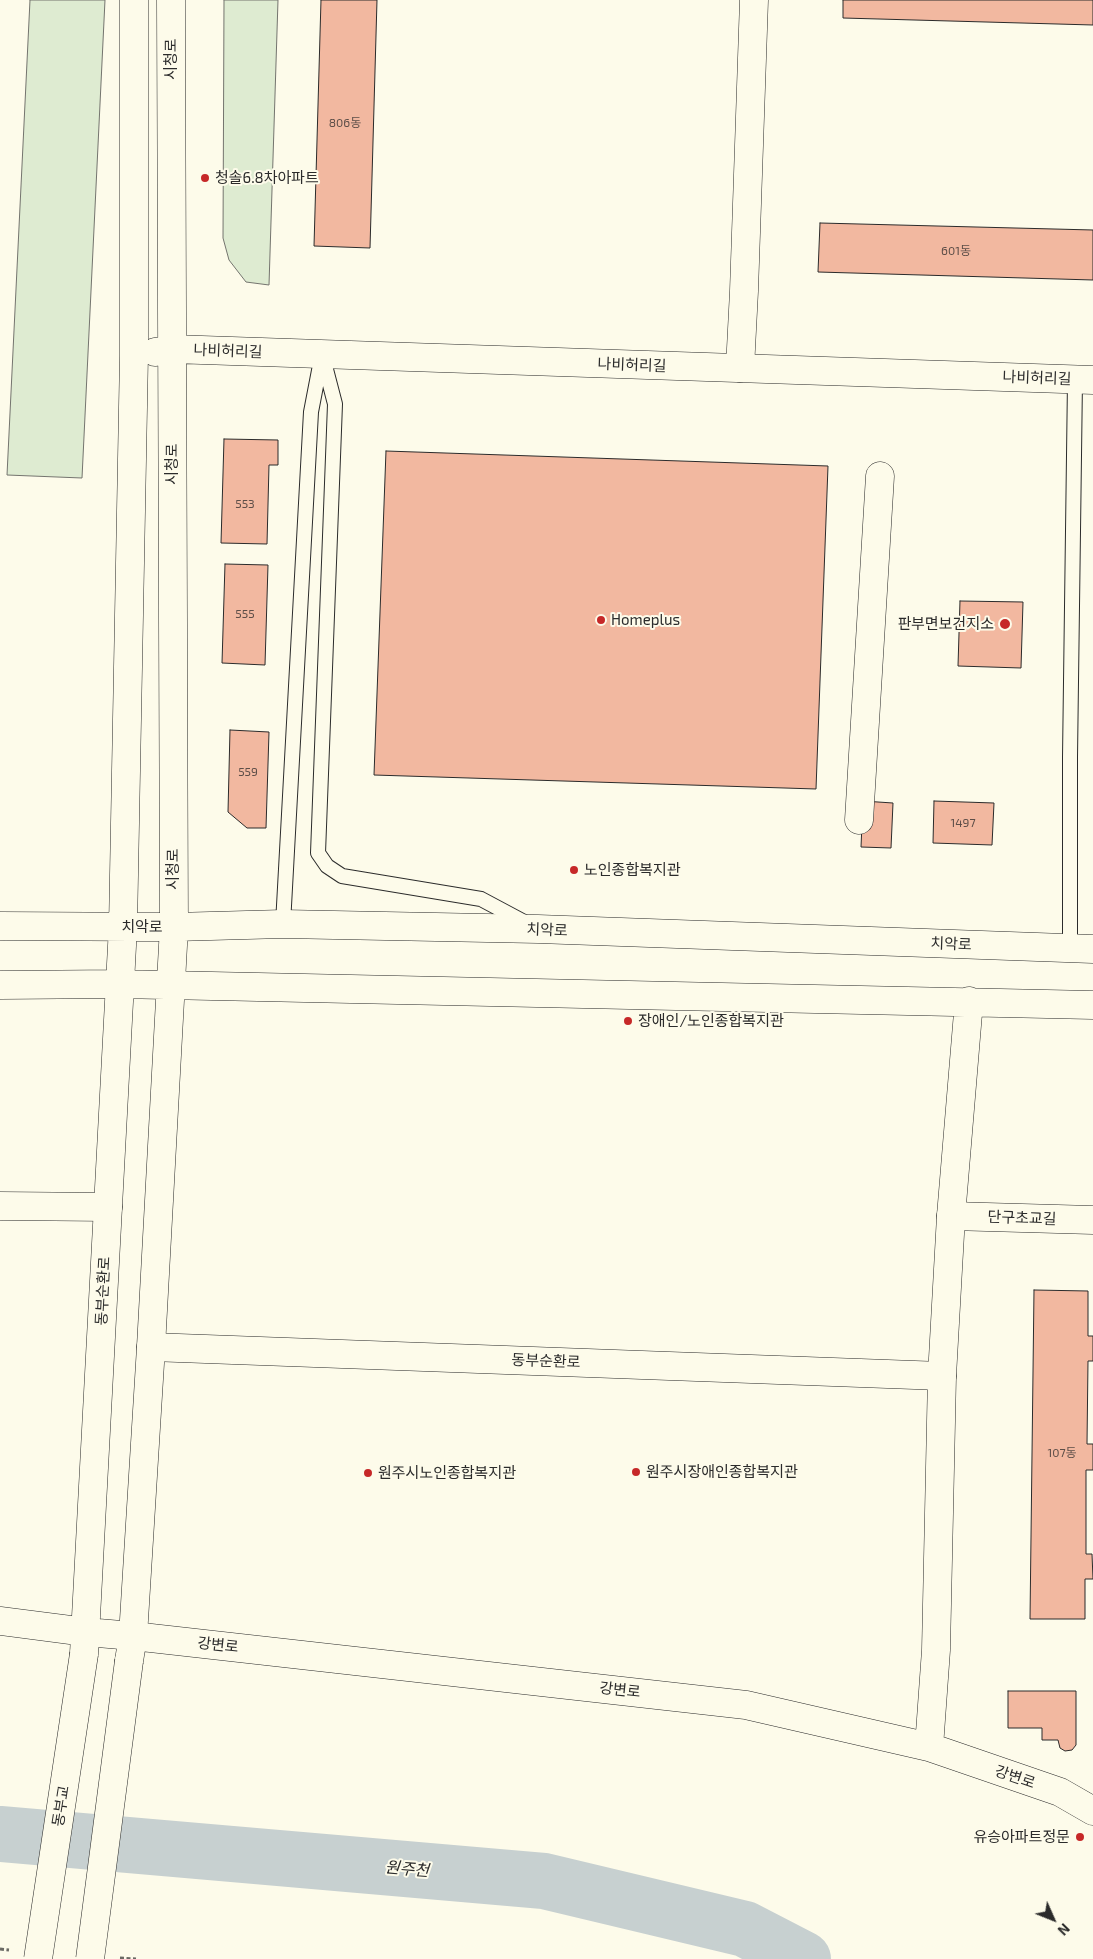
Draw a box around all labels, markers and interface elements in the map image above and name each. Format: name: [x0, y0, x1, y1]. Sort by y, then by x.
street label: 시청로: [162, 38, 180, 80]
house number: 806동: [329, 116, 361, 130]
place label: 청솔6.8차아파트: [215, 169, 319, 187]
marker: 청솔6.8차아파트: [199, 172, 211, 184]
house number: 601동: [941, 244, 971, 258]
street label: 나비허리길: [193, 341, 263, 361]
street label: 나비허리길: [597, 355, 667, 375]
street label: 나비허리길: [1002, 368, 1072, 388]
street label: 시청로: [163, 443, 181, 485]
house number: 553: [235, 497, 255, 511]
house number: 555: [235, 607, 255, 621]
place label: Homeplus: [611, 611, 680, 629]
marker: Homeplus: [595, 614, 607, 626]
place label: 판부면보건지소: [897, 615, 994, 633]
marker: 판부면보건지소: [998, 617, 1012, 631]
house number: 559: [238, 765, 258, 779]
house number: 1497: [950, 816, 976, 830]
street label: 시청로: [164, 848, 182, 890]
place label: 노인종합복지관: [584, 861, 681, 879]
marker: 노인종합복지관: [568, 864, 580, 876]
street label: 치악로: [121, 918, 163, 936]
street label: 치악로: [526, 920, 568, 940]
street label: 치악로: [930, 934, 972, 954]
place label: 장애인/노인종합복지관: [638, 1012, 784, 1030]
marker: 장애인/노인종합복지관: [622, 1015, 634, 1027]
street label: 단구초교길: [987, 1208, 1057, 1228]
street label: 동부순환로: [92, 1256, 114, 1326]
street label: 동부순환로: [511, 1351, 581, 1371]
house number: 107동: [1047, 1446, 1077, 1460]
place label: 원주시장애인종합복지관: [646, 1463, 798, 1481]
place label: 원주시노인종합복지관: [378, 1464, 516, 1482]
marker: 원주시장애인종합복지관: [630, 1466, 642, 1478]
marker: 원주시노인종합복지관: [362, 1467, 374, 1479]
street label: 강변로: [196, 1634, 240, 1656]
street label: 강변로: [598, 1679, 642, 1701]
street label: 강변로: [992, 1762, 1038, 1792]
street label: 동부교: [49, 1784, 73, 1828]
place label: 유승아파트정문: [973, 1828, 1070, 1846]
marker: 유승아파트정문: [1074, 1831, 1086, 1843]
water label: 원주천: [384, 1858, 430, 1880]
north arrow: [1028, 1894, 1078, 1944]
text: N: [1055, 1920, 1074, 1939]

